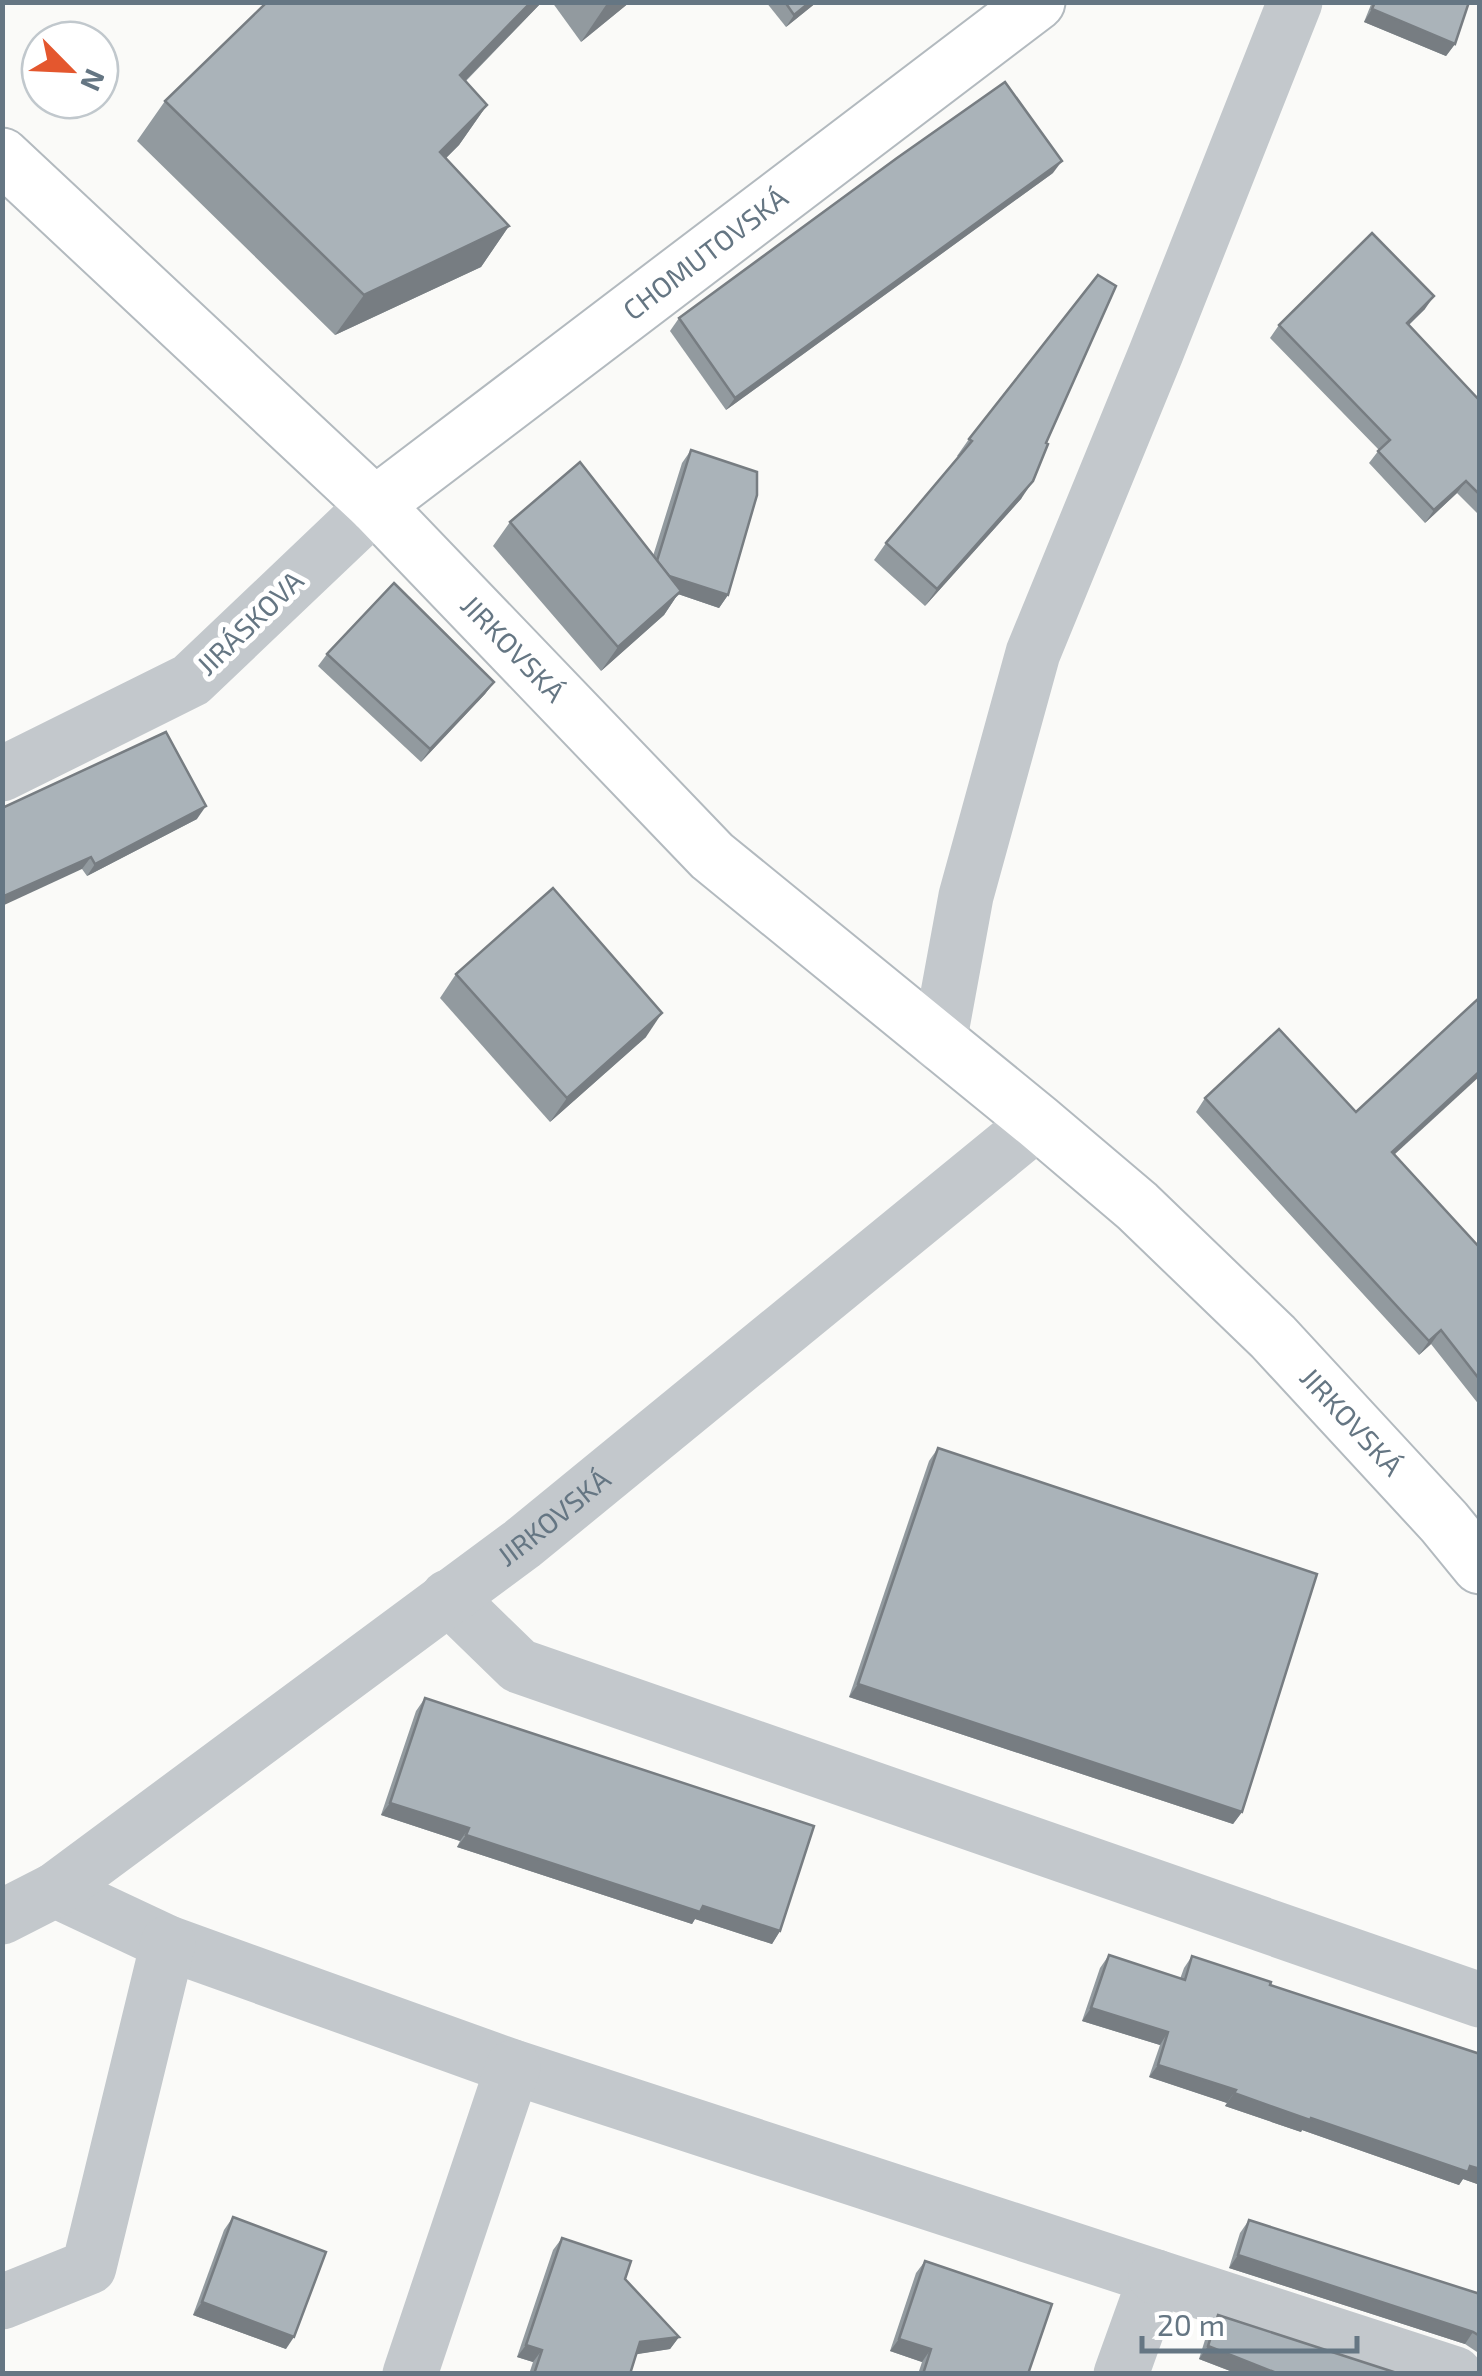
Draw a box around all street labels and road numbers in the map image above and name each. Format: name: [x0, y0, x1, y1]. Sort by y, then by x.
street label: CHOMUTOVSKÁ: [616, 179, 794, 327]
street label: JIRÁSKOVA: [189, 563, 310, 681]
street label: JIRKOVSKÁ: [455, 587, 573, 709]
street label: JIRKOVSKÁ: [1293, 1360, 1411, 1483]
street label: JIRKOVSKÁ: [490, 1461, 617, 1573]

